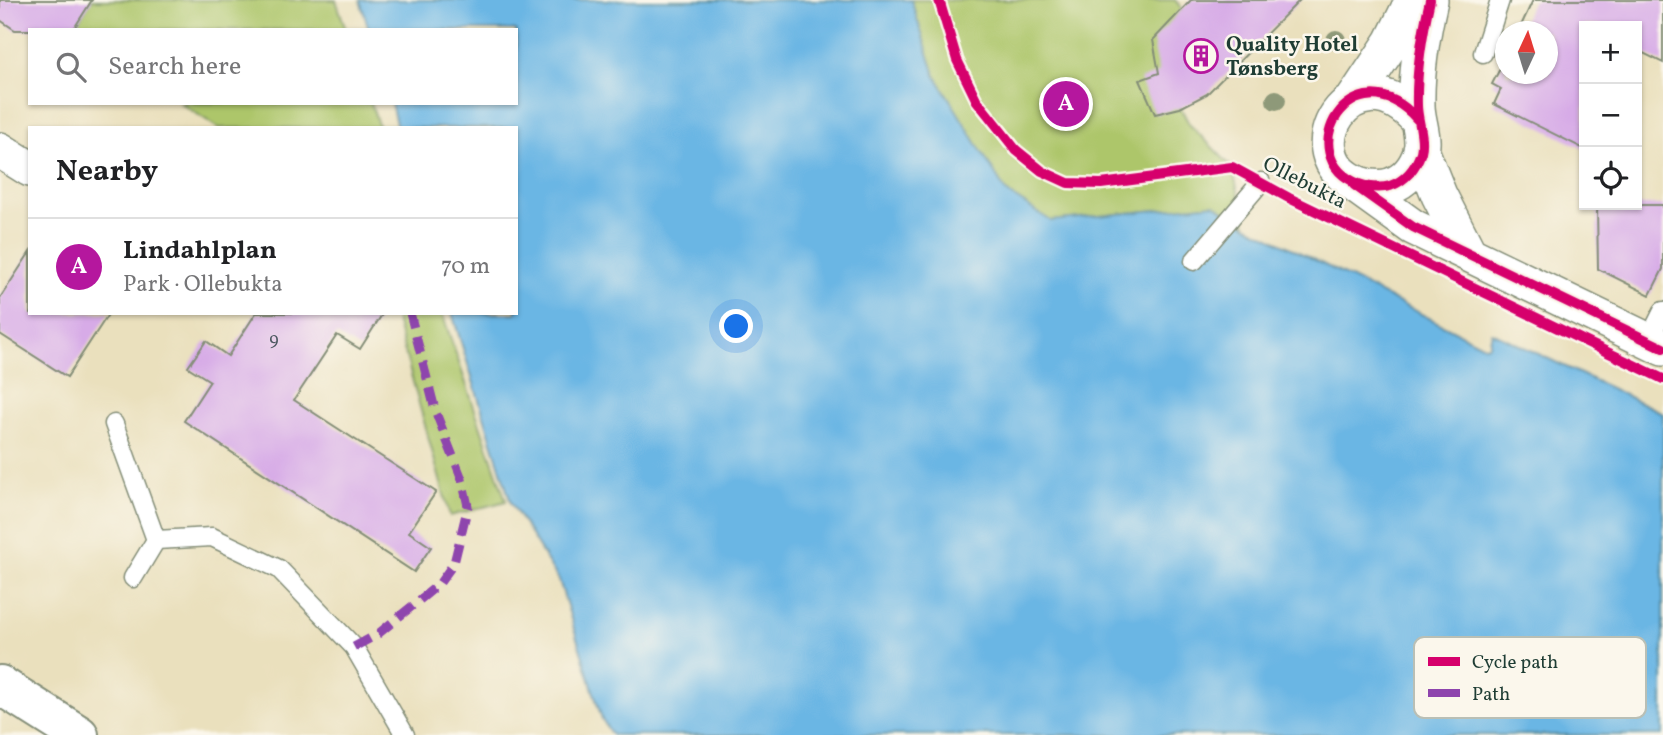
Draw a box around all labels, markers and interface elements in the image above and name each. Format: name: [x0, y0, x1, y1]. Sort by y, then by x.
north arrow: [1495, 21, 1558, 84]
map controls: [1579, 21, 1642, 210]
button: +: [1579, 21, 1642, 84]
search box: [28, 28, 518, 105]
place label: Quality Hotel Tønsberg: [1226, 31, 1358, 84]
building icon: Quality Hotel Tønsberg: [1182, 37, 1220, 75]
icon: search: [52, 48, 90, 86]
text: Search here: [108, 49, 241, 85]
pin: A: [1043, 78, 1089, 130]
button: −: [1579, 84, 1642, 147]
button: locate: [1579, 147, 1642, 210]
street label: Ollebukta: [1257, 150, 1351, 217]
text: Nearby: [56, 151, 158, 193]
text: Lindahlplan: [123, 233, 277, 269]
text: A: [71, 251, 87, 283]
text: 70 m: [441, 251, 490, 283]
text: Park · Ollebukta: [123, 269, 283, 301]
your location: [719, 309, 753, 343]
house number: 9: [269, 328, 279, 353]
legend: [1414, 637, 1646, 718]
text: Cycle path: [1472, 650, 1558, 676]
text: Path: [1472, 682, 1510, 708]

